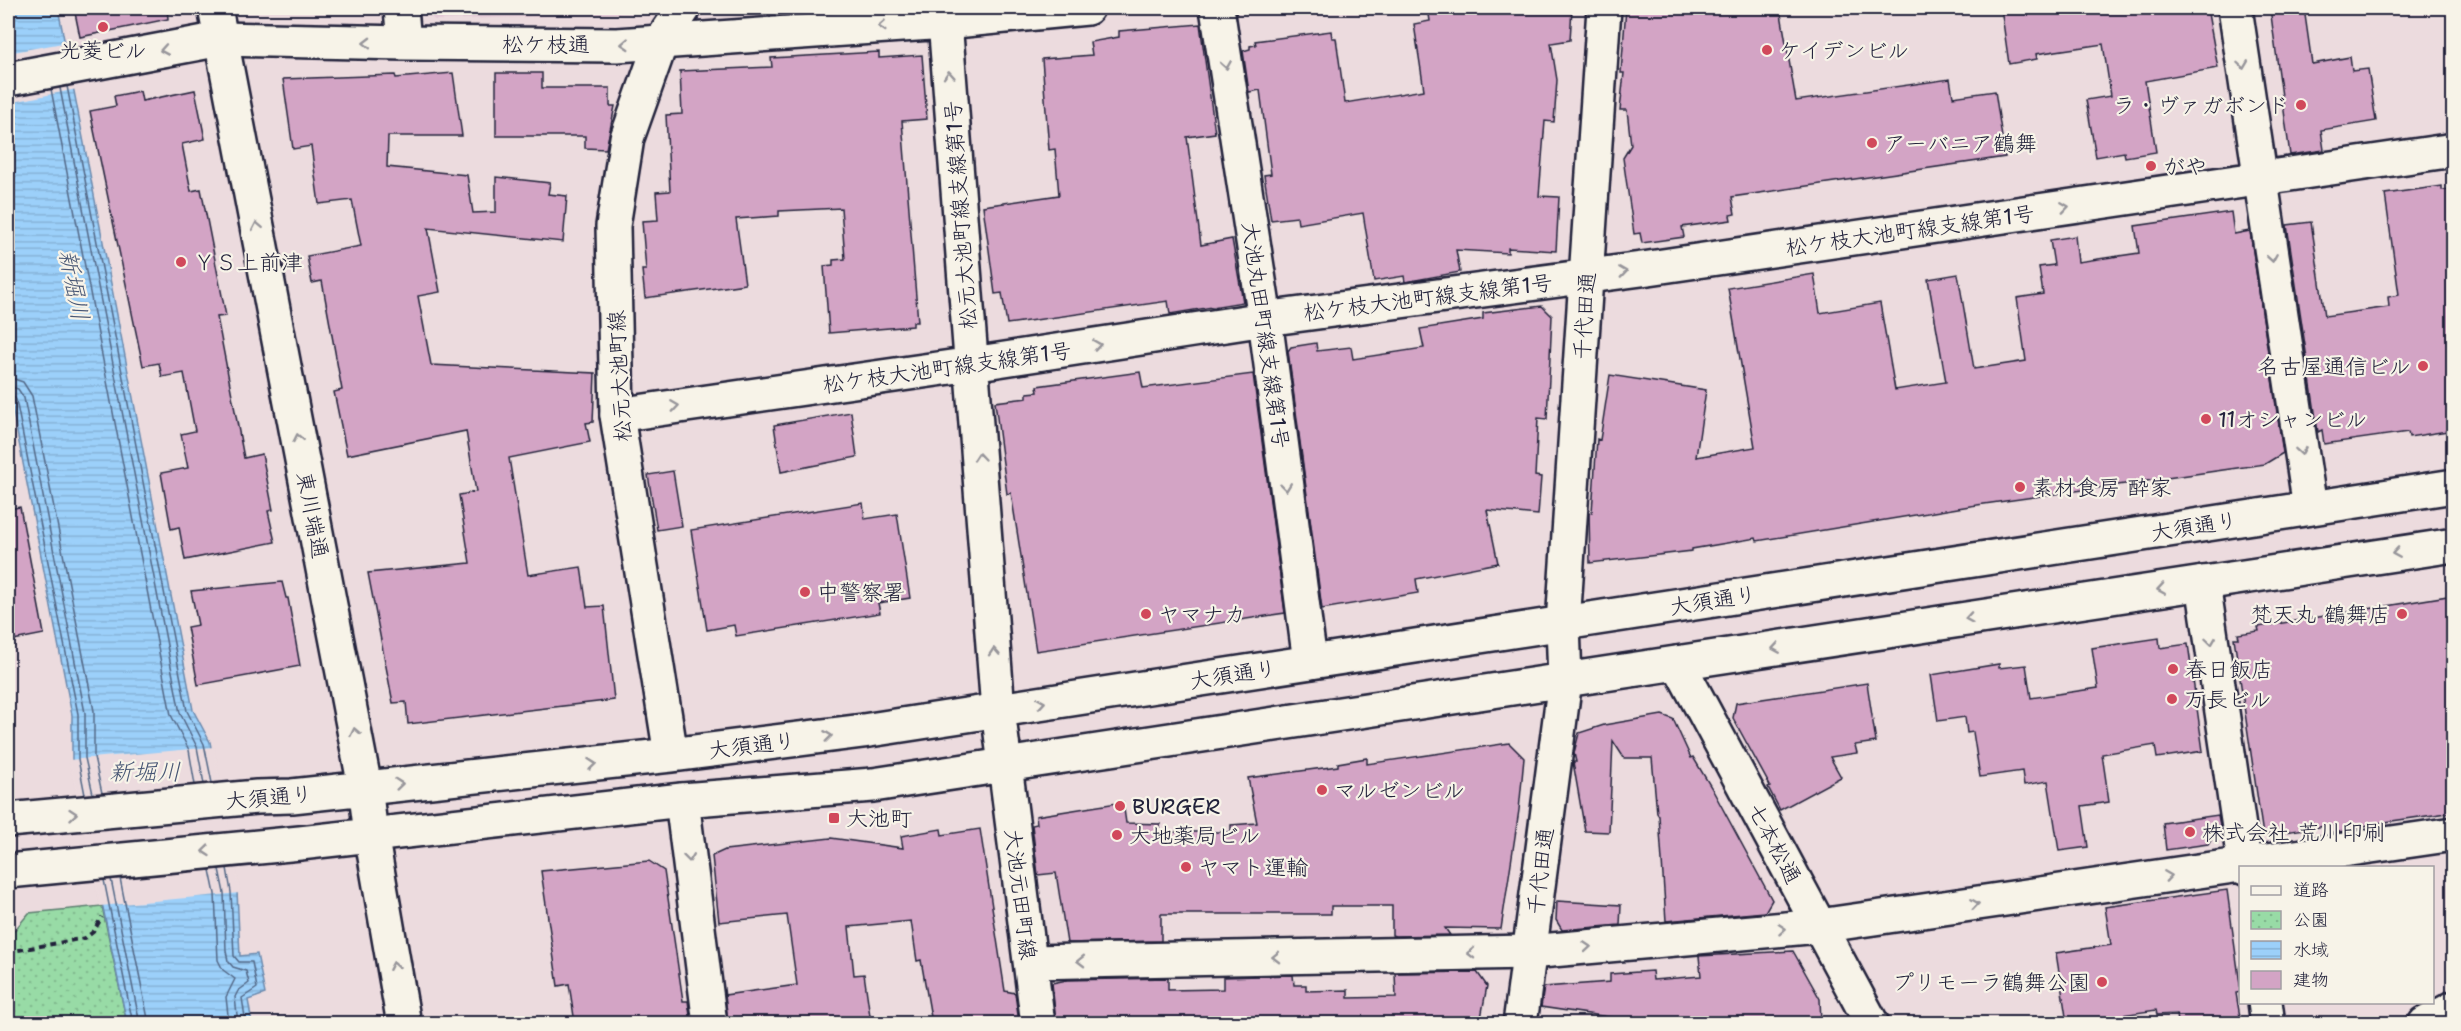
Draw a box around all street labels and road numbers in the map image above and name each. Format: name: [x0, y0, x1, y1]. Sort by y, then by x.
street label: 松ケ枝通: [502, 30, 590, 59]
street label: 松元大池町線支線第1号: [938, 100, 983, 330]
street label: 松ケ枝大池町線支線第1号: [1784, 199, 2036, 262]
street label: 大池丸田町線支線第1号: [1235, 220, 1296, 451]
street label: 松ケ枝大池町線支線第1号: [1302, 268, 1554, 327]
street label: 千代田通: [1567, 271, 1602, 361]
street label: 松元大池町線: [602, 309, 637, 443]
street label: 松ケ枝大池町線支線第1号: [821, 336, 1073, 399]
street label: 東川端通: [290, 469, 335, 561]
street label: 大須通り: [2148, 505, 2240, 548]
street label: 大須通り: [1667, 579, 1759, 622]
street label: 大須通り: [1187, 653, 1279, 696]
street label: 大須通り: [707, 726, 798, 765]
street label: 大須通り: [224, 779, 314, 816]
street label: 七本松通: [1741, 798, 1808, 889]
street label: 千代田通: [1521, 826, 1560, 917]
street label: 大池元田町線: [998, 827, 1043, 961]

